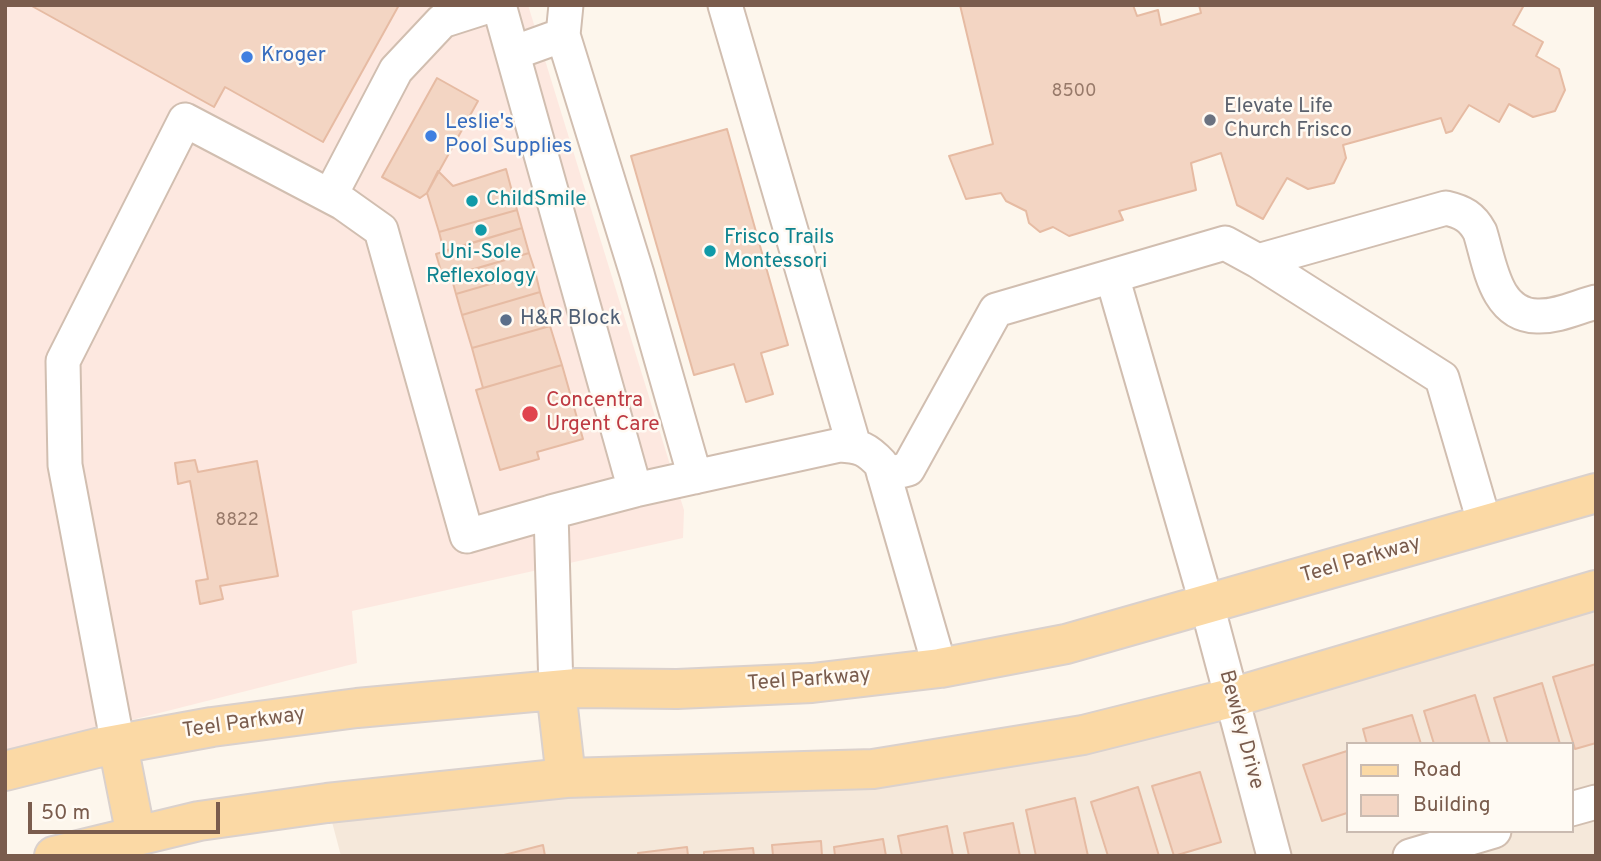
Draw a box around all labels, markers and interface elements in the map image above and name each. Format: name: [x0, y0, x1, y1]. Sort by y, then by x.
place label: Kroger: [261, 44, 326, 70]
marker: Kroger: [239, 49, 255, 65]
house number: 8500: [1051, 81, 1097, 103]
place label: Elevate Life Church Frisco: [1224, 95, 1352, 145]
place label: Leslie's Pool Supplies: [445, 111, 572, 161]
marker: Elevate Life Church Frisco: [1202, 112, 1218, 128]
marker: Leslie's Pool Supplies: [423, 128, 439, 144]
place label: ChildSmile: [486, 188, 587, 214]
marker: ChildSmile: [464, 193, 480, 209]
marker: Uni-Sole Reflexology: [473, 222, 489, 238]
place label: Frisco Trails Montessori: [724, 226, 834, 276]
place label: Uni-Sole Reflexology: [426, 241, 536, 291]
marker: Frisco Trails Montessori: [702, 243, 718, 259]
place label: H&R Block: [520, 307, 621, 333]
marker: H&R Block: [498, 312, 514, 328]
place label: Concentra Urgent Care: [546, 389, 660, 439]
marker: Concentra Urgent Care: [520, 404, 540, 424]
house number: 8822: [215, 510, 259, 532]
street label: Teel Parkway: [1298, 532, 1424, 590]
street label: Teel Parkway: [746, 664, 872, 698]
street label: Bewley Drive: [1212, 668, 1268, 792]
street label: Teel Parkway: [181, 703, 307, 745]
legend: [1346, 742, 1573, 833]
text: Road: [1413, 757, 1462, 784]
scale bar: [32, 788, 224, 832]
text: Building: [1413, 792, 1491, 819]
text: 50 m: [41, 800, 90, 827]

